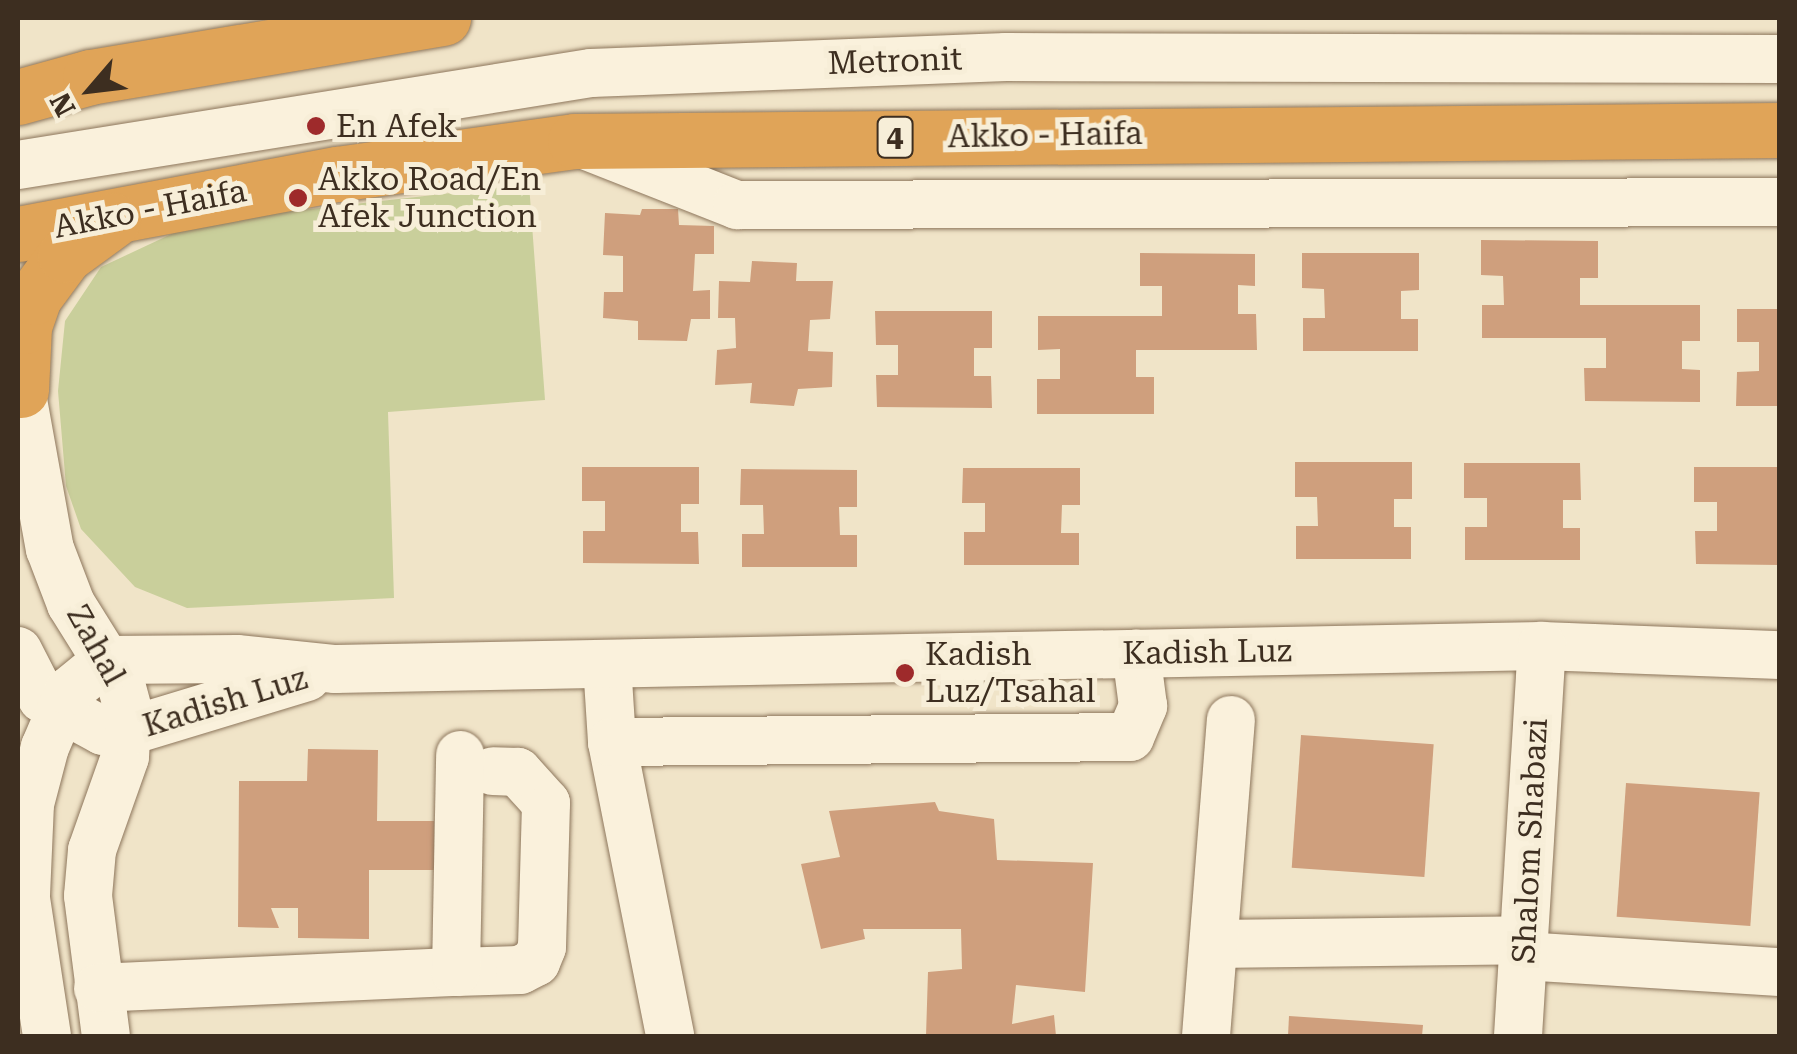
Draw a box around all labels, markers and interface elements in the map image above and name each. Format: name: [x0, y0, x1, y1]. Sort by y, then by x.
street label: Metronit: [827, 39, 963, 83]
north arrow: [40, 40, 140, 140]
text: N: [43, 87, 83, 122]
place label: En Afek: [336, 107, 458, 145]
road number: 4: [875, 112, 915, 162]
street label: Akko - Haifa: [947, 114, 1143, 156]
marker: En Afek: [305, 115, 327, 137]
place label: Akko Road/En Afek Junction: [318, 161, 541, 236]
street label: Akko - Haifa: [51, 172, 249, 246]
marker: Akko Road/En Afek Junction: [287, 187, 309, 209]
street label: Zahal: [58, 598, 134, 692]
street label: Kadish Luz: [1122, 631, 1292, 673]
place label: Kadish Luz/Tsahal: [925, 636, 1095, 711]
street label: Kadish Luz: [138, 659, 312, 745]
marker: Kadish Luz/Tsahal: [894, 662, 916, 684]
street label: Shalom Shabazi: [1504, 717, 1556, 965]

